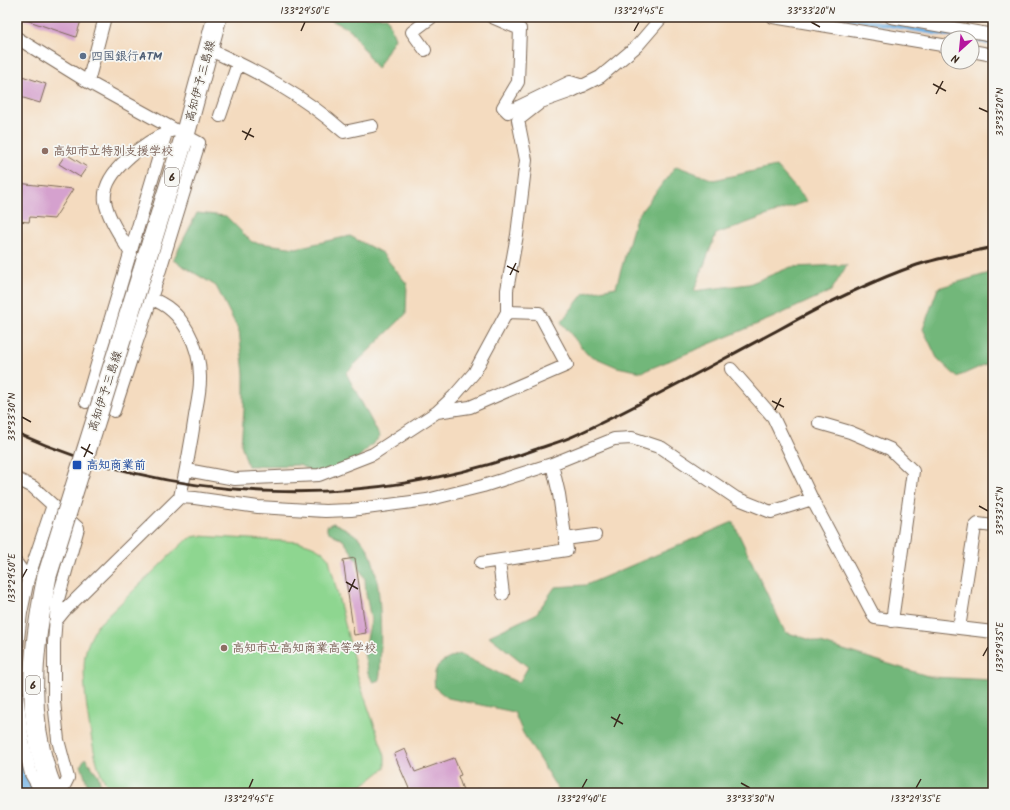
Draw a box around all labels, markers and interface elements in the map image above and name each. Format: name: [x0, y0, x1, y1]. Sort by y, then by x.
text: 133°29'50"E: [280, 3, 331, 19]
text: 133°29'45"E: [614, 3, 665, 19]
text: 33°33'20"N: [787, 3, 836, 19]
north arrow: [940, 30, 980, 70]
street label: 高知伊予三島線: [180, 38, 221, 124]
place label: 四国銀行ATM: [91, 47, 163, 66]
text: N: [949, 48, 963, 68]
marker: 四国銀行ATM: [78, 51, 88, 61]
text: 33°33'20"N: [992, 87, 1008, 136]
place label: 高知市立特別支援学校: [53, 142, 173, 161]
marker: 高知市立特別支援学校: [40, 146, 50, 156]
road number: 6: [165, 168, 179, 186]
street label: 高知伊予三島線: [83, 348, 127, 434]
text: 33°33'30"N: [4, 393, 20, 441]
place label: 高知商業前: [86, 456, 146, 475]
marker: 高知商業前: [71, 459, 83, 471]
text: 33°33'25"N: [992, 486, 1008, 535]
text: 133°29'50"E: [4, 552, 20, 603]
text: 133°29'35"E: [992, 621, 1008, 672]
place label: 高知市立高知商業高等学校: [232, 639, 376, 658]
marker: 高知市立高知商業高等学校: [219, 643, 229, 653]
road number: 6: [26, 676, 40, 694]
text: 133°29'45"E: [224, 791, 275, 807]
text: 133°29'40"E: [557, 791, 608, 807]
text: 33°33'30"N: [726, 791, 774, 807]
text: 133°29'35"E: [891, 791, 942, 807]

